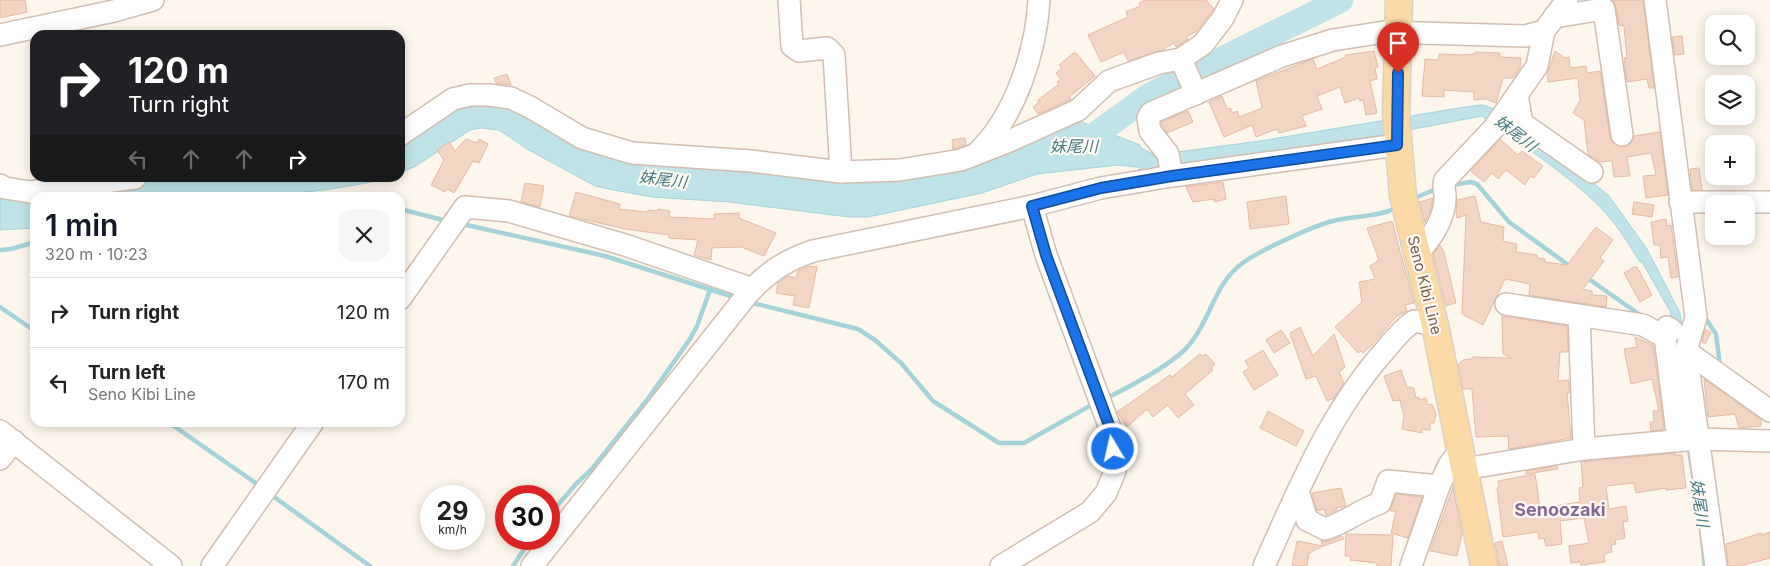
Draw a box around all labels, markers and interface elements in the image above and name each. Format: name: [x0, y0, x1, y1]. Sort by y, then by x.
map controls: [1705, 15, 1755, 245]
button: search: [1705, 15, 1755, 65]
pin: [1377, 22, 1419, 73]
icon: arrive: [1384, 29, 1412, 57]
text: 120 m: [128, 49, 229, 91]
icon: right: [45, 50, 110, 115]
button: layers: [1705, 75, 1755, 125]
text: Turn right: [128, 91, 229, 117]
water label: 妹尾川: [1491, 110, 1543, 157]
button: +: [1705, 135, 1755, 185]
water label: 妹尾川: [1050, 136, 1100, 156]
icon: left: [124, 145, 152, 173]
icon: ahead: [177, 145, 205, 173]
icon: ahead: [230, 145, 258, 173]
icon: right: [283, 145, 311, 173]
water label: 妹尾川: [638, 166, 690, 192]
button: −: [1705, 195, 1755, 245]
text: 1 min: [45, 207, 118, 243]
button: close: [338, 209, 390, 261]
street label: Seno Kibi Line: [1404, 234, 1446, 336]
text: 320 m · 10:23: [45, 244, 148, 264]
icon: right: [45, 299, 73, 327]
text: Turn right: [88, 301, 179, 324]
text: 120 m: [337, 301, 390, 324]
text: Turn left: [88, 361, 166, 384]
icon: left: [45, 369, 73, 397]
text: 170 m: [338, 371, 390, 394]
text: Seno Kibi Line: [88, 384, 196, 404]
position arrow: [1086, 422, 1138, 474]
water label: 妹尾川: [1687, 478, 1714, 530]
speed limit sign: 30: [495, 485, 560, 550]
text: 29: [437, 496, 468, 526]
district label: Senoozaki: [1514, 499, 1606, 520]
text: km/h: [438, 522, 467, 537]

